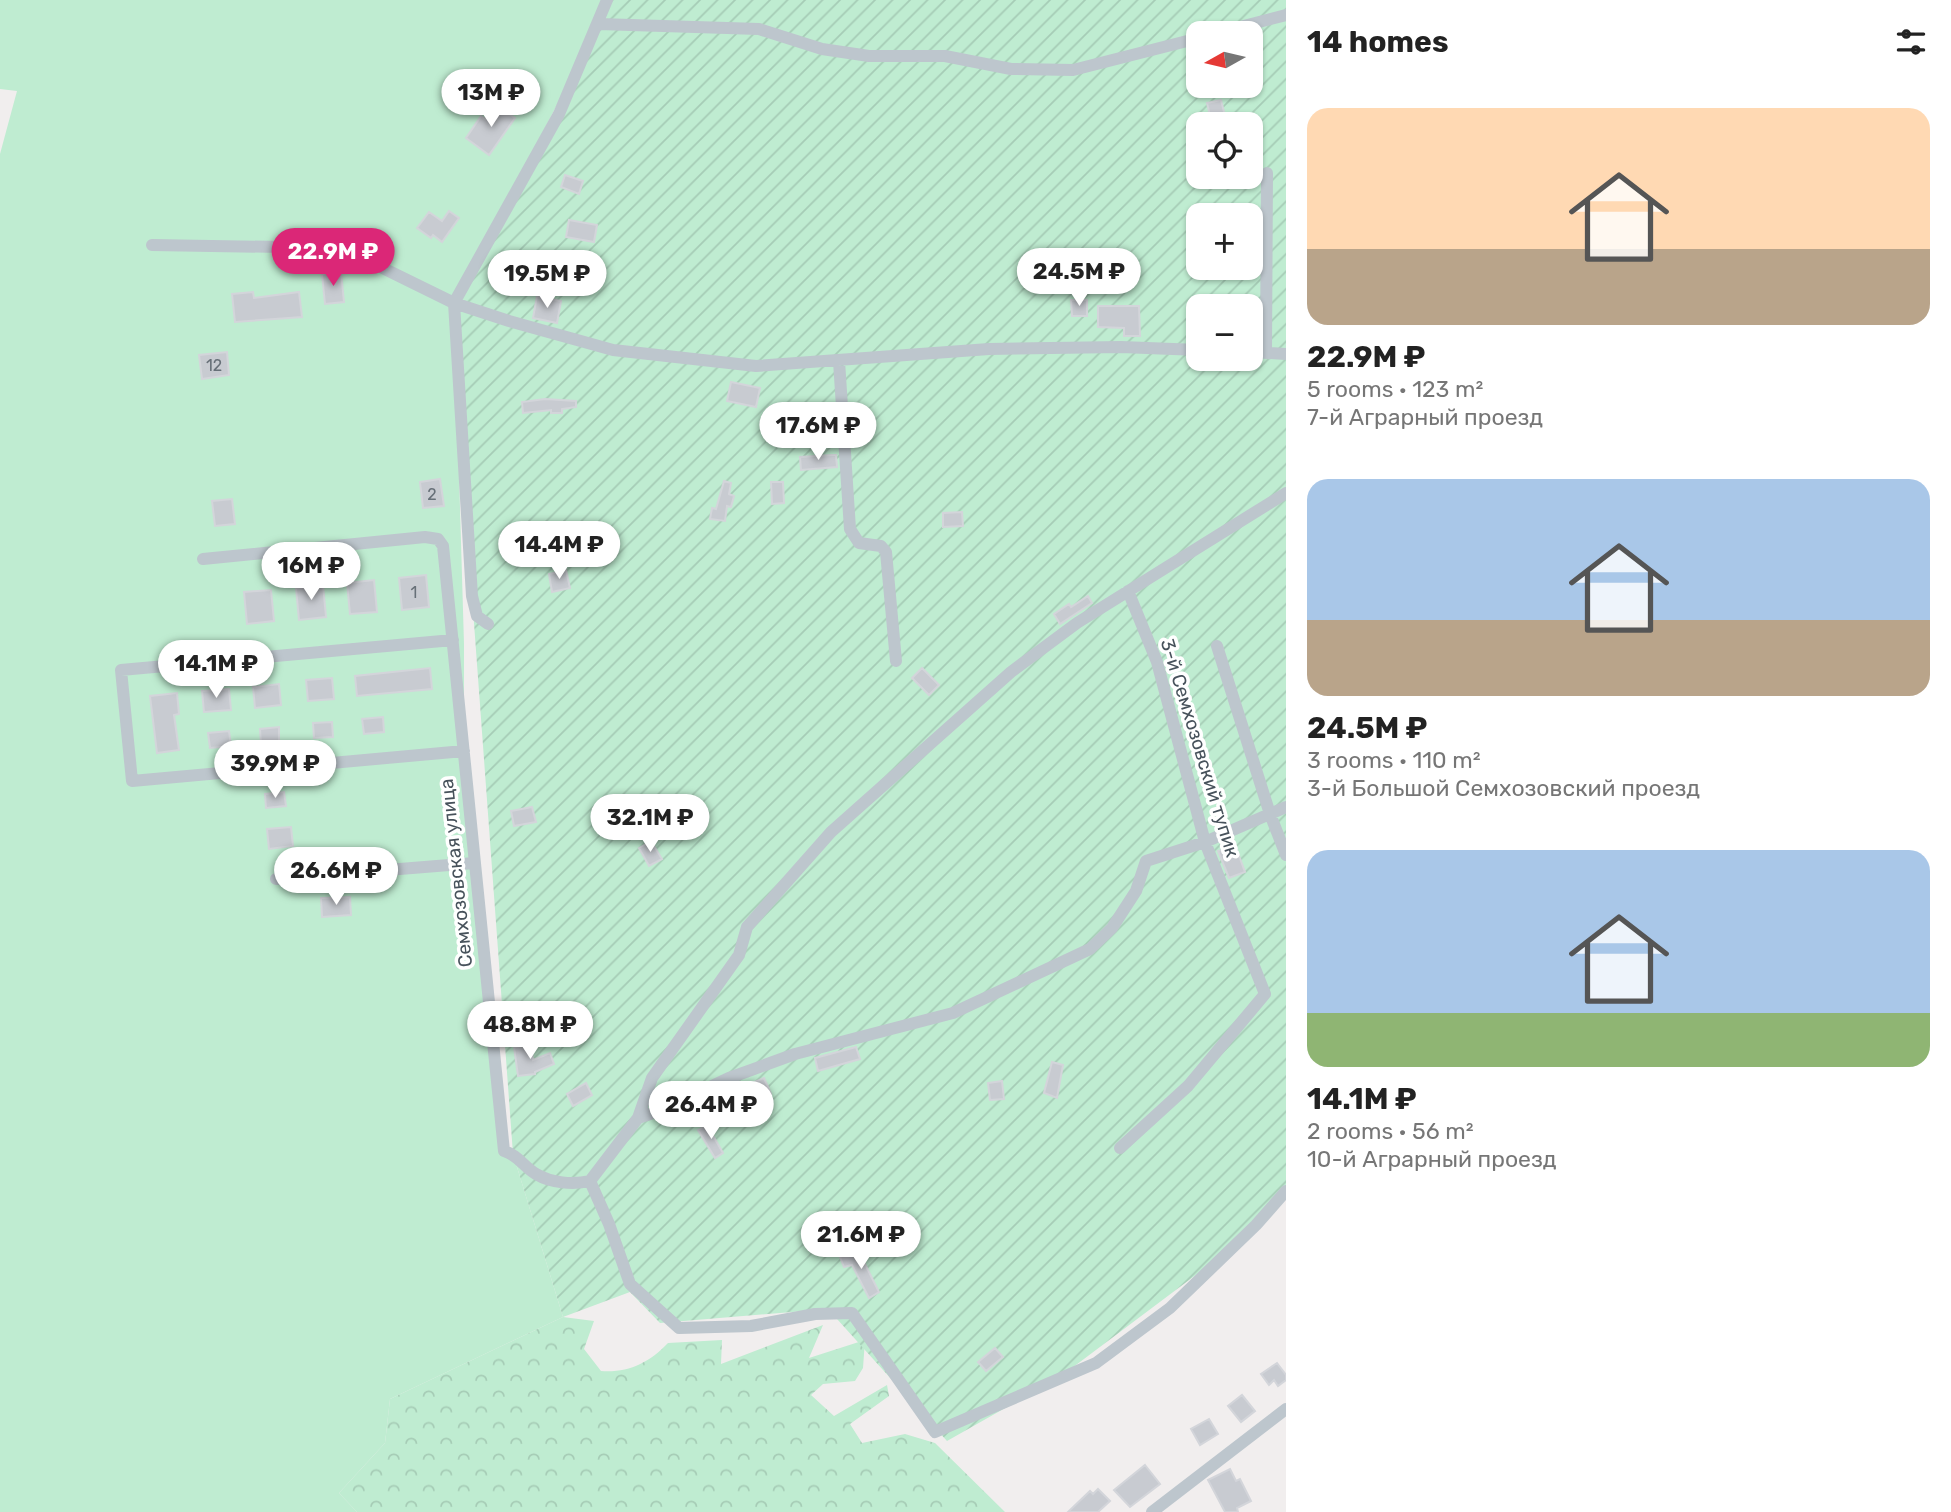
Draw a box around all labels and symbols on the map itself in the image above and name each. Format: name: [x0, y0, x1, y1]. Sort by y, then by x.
north arrow: [1186, 21, 1264, 98]
pin: 13M ₽: [442, 69, 540, 129]
pin: 22.9M ₽: [268, 229, 398, 288]
pin: 24.5M ₽: [1014, 248, 1144, 308]
pin: 19.5M ₽: [482, 250, 612, 310]
house number: 12: [206, 356, 222, 375]
pin: 17.6M ₽: [753, 402, 883, 462]
house number: 2: [427, 485, 437, 504]
pin: 14.4M ₽: [494, 522, 624, 581]
pin: 16M ₽: [262, 542, 360, 602]
house number: 1: [411, 583, 417, 602]
street label: 3-й Семхозовский тупик: [1156, 636, 1244, 860]
pin: 14.1M ₽: [151, 640, 281, 700]
pin: 39.9M ₽: [210, 740, 340, 800]
street label: Семхозовская улица: [435, 778, 477, 968]
pin: 32.1M ₽: [585, 794, 715, 854]
pin: 26.6M ₽: [271, 848, 401, 907]
pin: 48.8M ₽: [465, 1002, 595, 1061]
pin: 26.4M ₽: [646, 1082, 776, 1141]
pin: 21.6M ₽: [796, 1212, 926, 1271]

